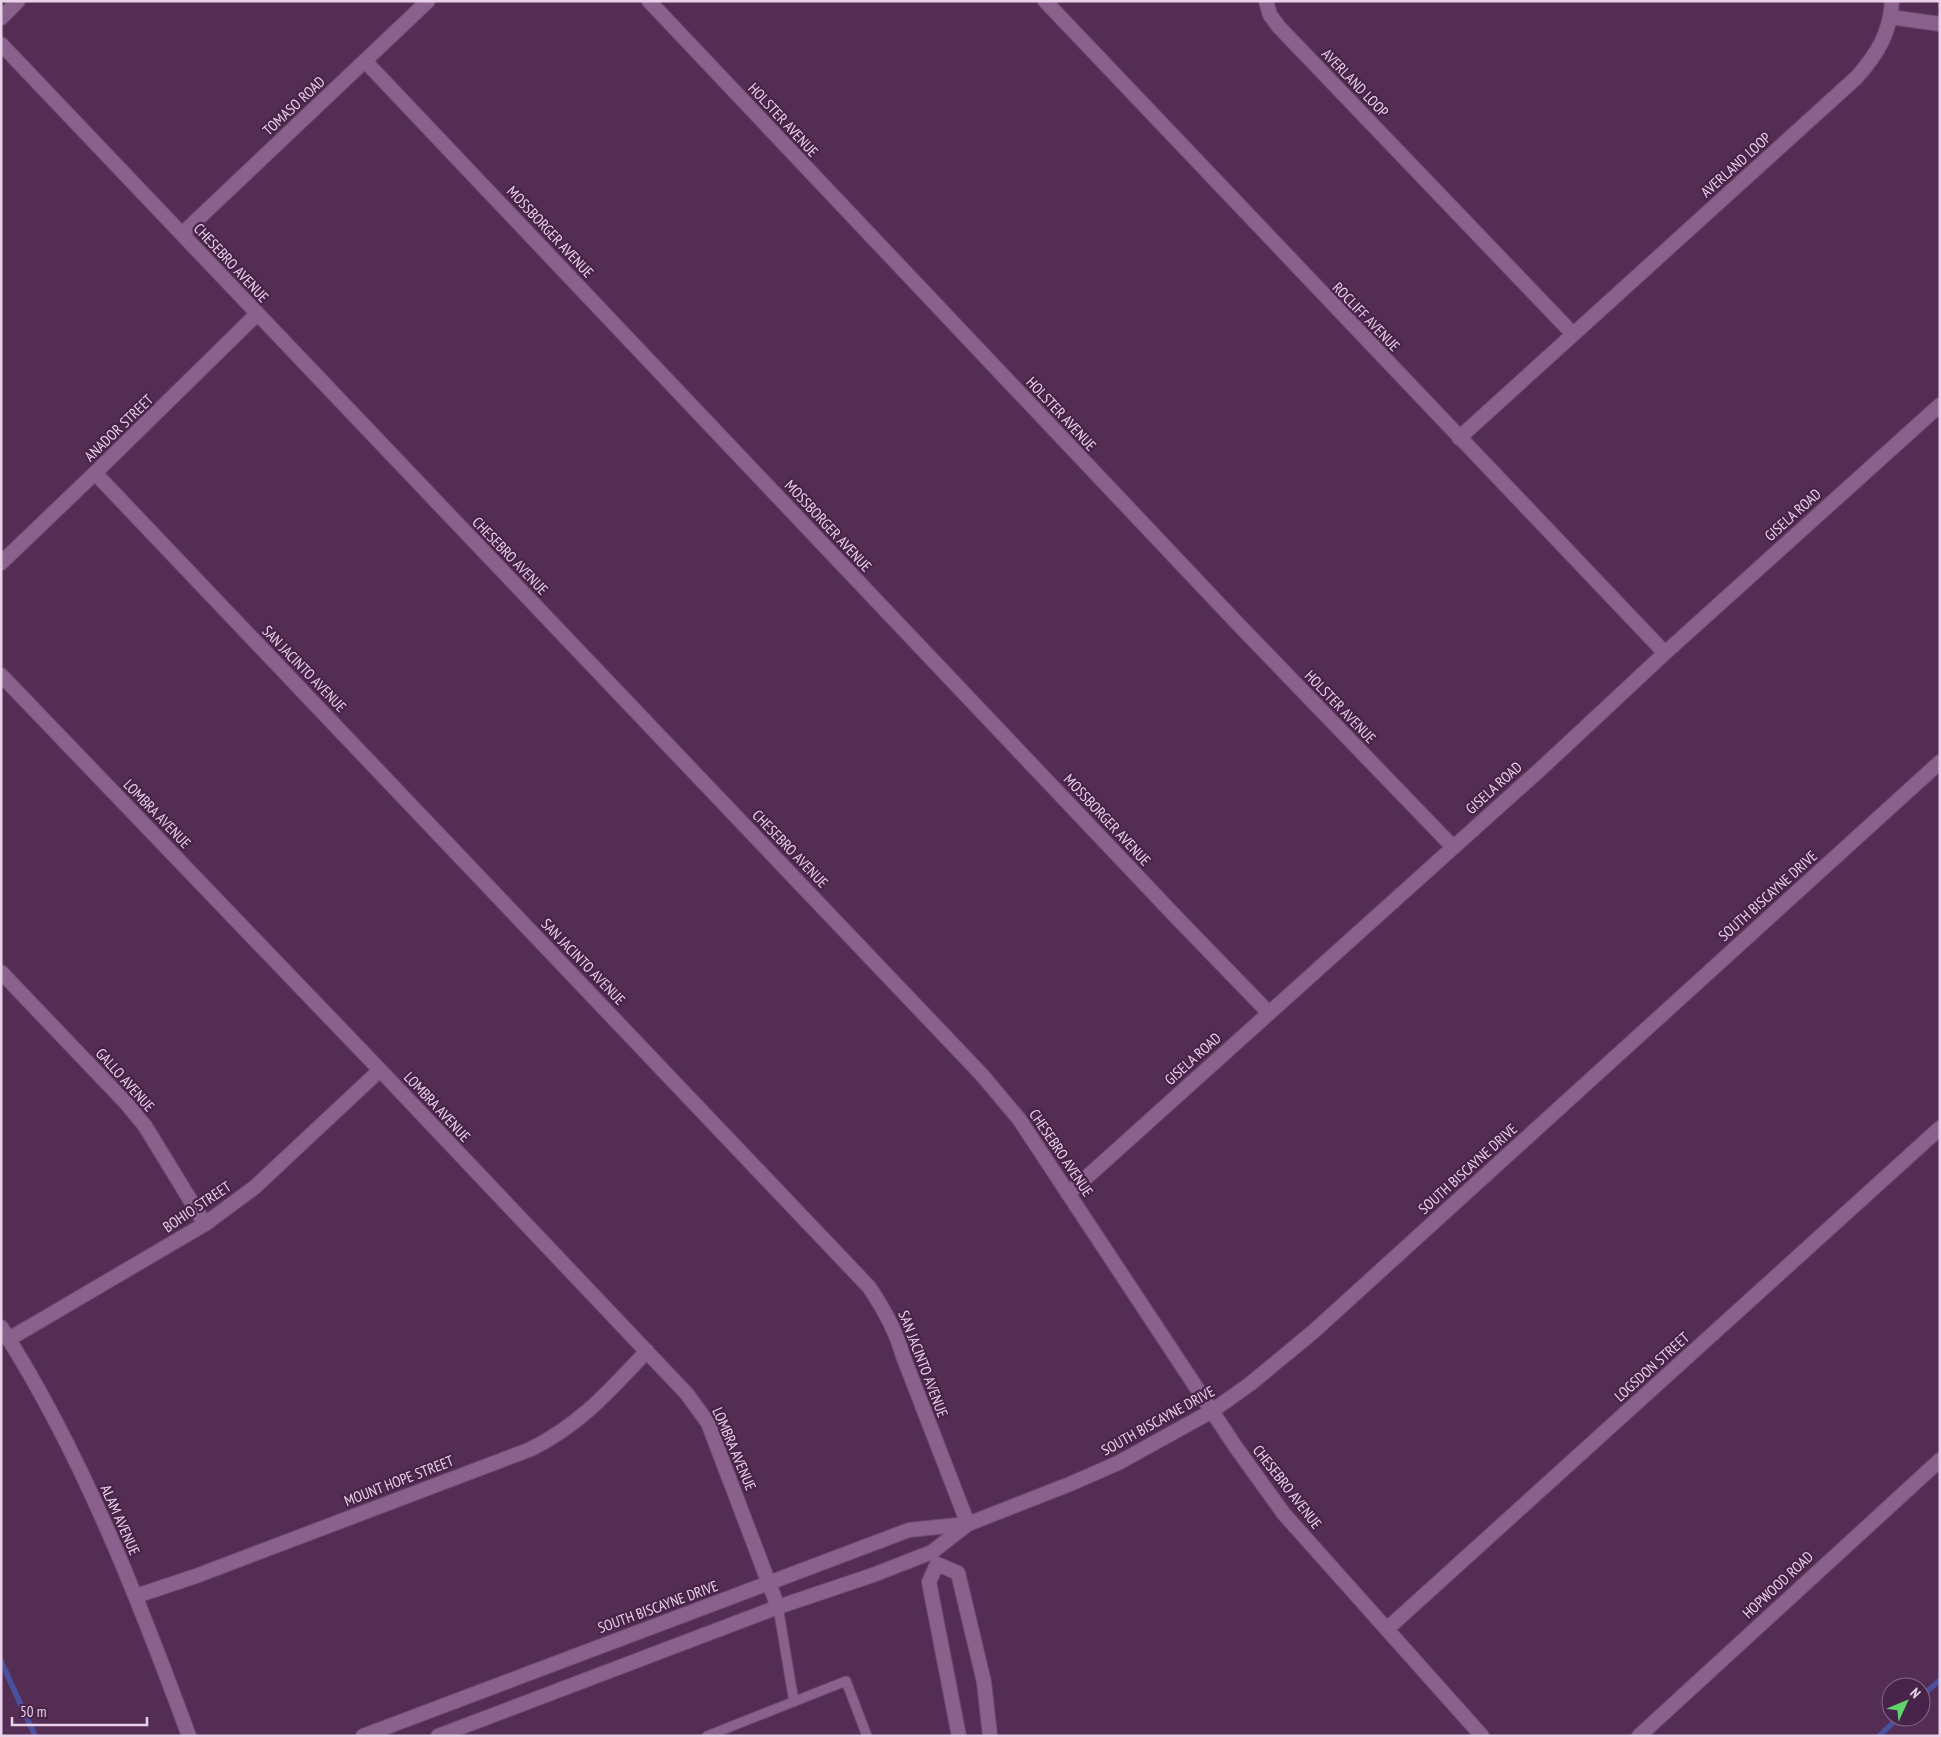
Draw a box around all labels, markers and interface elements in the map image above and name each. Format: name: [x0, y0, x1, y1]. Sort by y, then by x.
street label: AVERLAND LOOP: [1318, 44, 1393, 121]
street label: TOMASO ROAD: [258, 72, 329, 139]
street label: HOLSTER AVENUE: [744, 79, 822, 161]
street label: AVERLAND LOOP: [1697, 128, 1775, 201]
street label: MOSSBORGER AVENUE: [503, 182, 598, 282]
street label: CHESEBRO AVENUE: [190, 219, 273, 306]
street label: ROCLIFF AVENUE: [1329, 278, 1404, 355]
street label: HOLSTER AVENUE: [1022, 373, 1100, 455]
street label: ANADOR STREET: [80, 390, 157, 465]
street label: MOSSBORGER AVENUE: [781, 476, 876, 576]
street label: GISELA ROAD: [1760, 484, 1825, 545]
street label: CHESEBRO AVENUE: [468, 513, 552, 599]
street label: SAN JACINTO AVENUE: [258, 621, 350, 716]
street label: HOLSTER AVENUE: [1301, 666, 1380, 747]
street label: GISELA ROAD: [1461, 757, 1526, 818]
street label: MOSSBORGER AVENUE: [1060, 770, 1155, 870]
street label: LOMBRA AVENUE: [120, 775, 195, 852]
street label: CHESEBRO AVENUE: [748, 806, 832, 892]
street label: SOUTH BISCAYNE DRIVE: [1714, 846, 1821, 945]
street label: SAN JACINTO AVENUE: [537, 914, 629, 1009]
street label: GISELA ROAD: [1160, 1028, 1225, 1089]
street label: GALLO AVENUE: [92, 1044, 159, 1115]
street label: LOMBRA AVENUE: [400, 1068, 475, 1146]
street label: CHESEBRO AVENUE: [1025, 1105, 1098, 1200]
street label: SOUTH BISCAYNE DRIVE: [1414, 1119, 1521, 1218]
street label: BOHIO STREET: [159, 1177, 235, 1236]
street label: SAN JACINTO AVENUE: [894, 1308, 953, 1420]
street label: LOGSDON STREET: [1610, 1328, 1693, 1405]
street label: SOUTH BISCAYNE DRIVE: [1098, 1382, 1218, 1460]
street label: LOMBRA AVENUE: [708, 1404, 761, 1493]
street label: CHESEBRO AVENUE: [1249, 1441, 1326, 1532]
street label: MOUNT HOPE STREET: [341, 1451, 456, 1510]
street label: ALAM AVENUE: [97, 1482, 144, 1558]
street label: HOPWOOD ROAD: [1738, 1547, 1817, 1622]
street label: SOUTH BISCAYNE DRIVE: [595, 1576, 721, 1637]
north arrow: [1881, 1677, 1931, 1727]
text: N: [1906, 1684, 1924, 1702]
scale bar: [12, 1694, 148, 1726]
text: 50 m: [20, 1702, 46, 1721]

